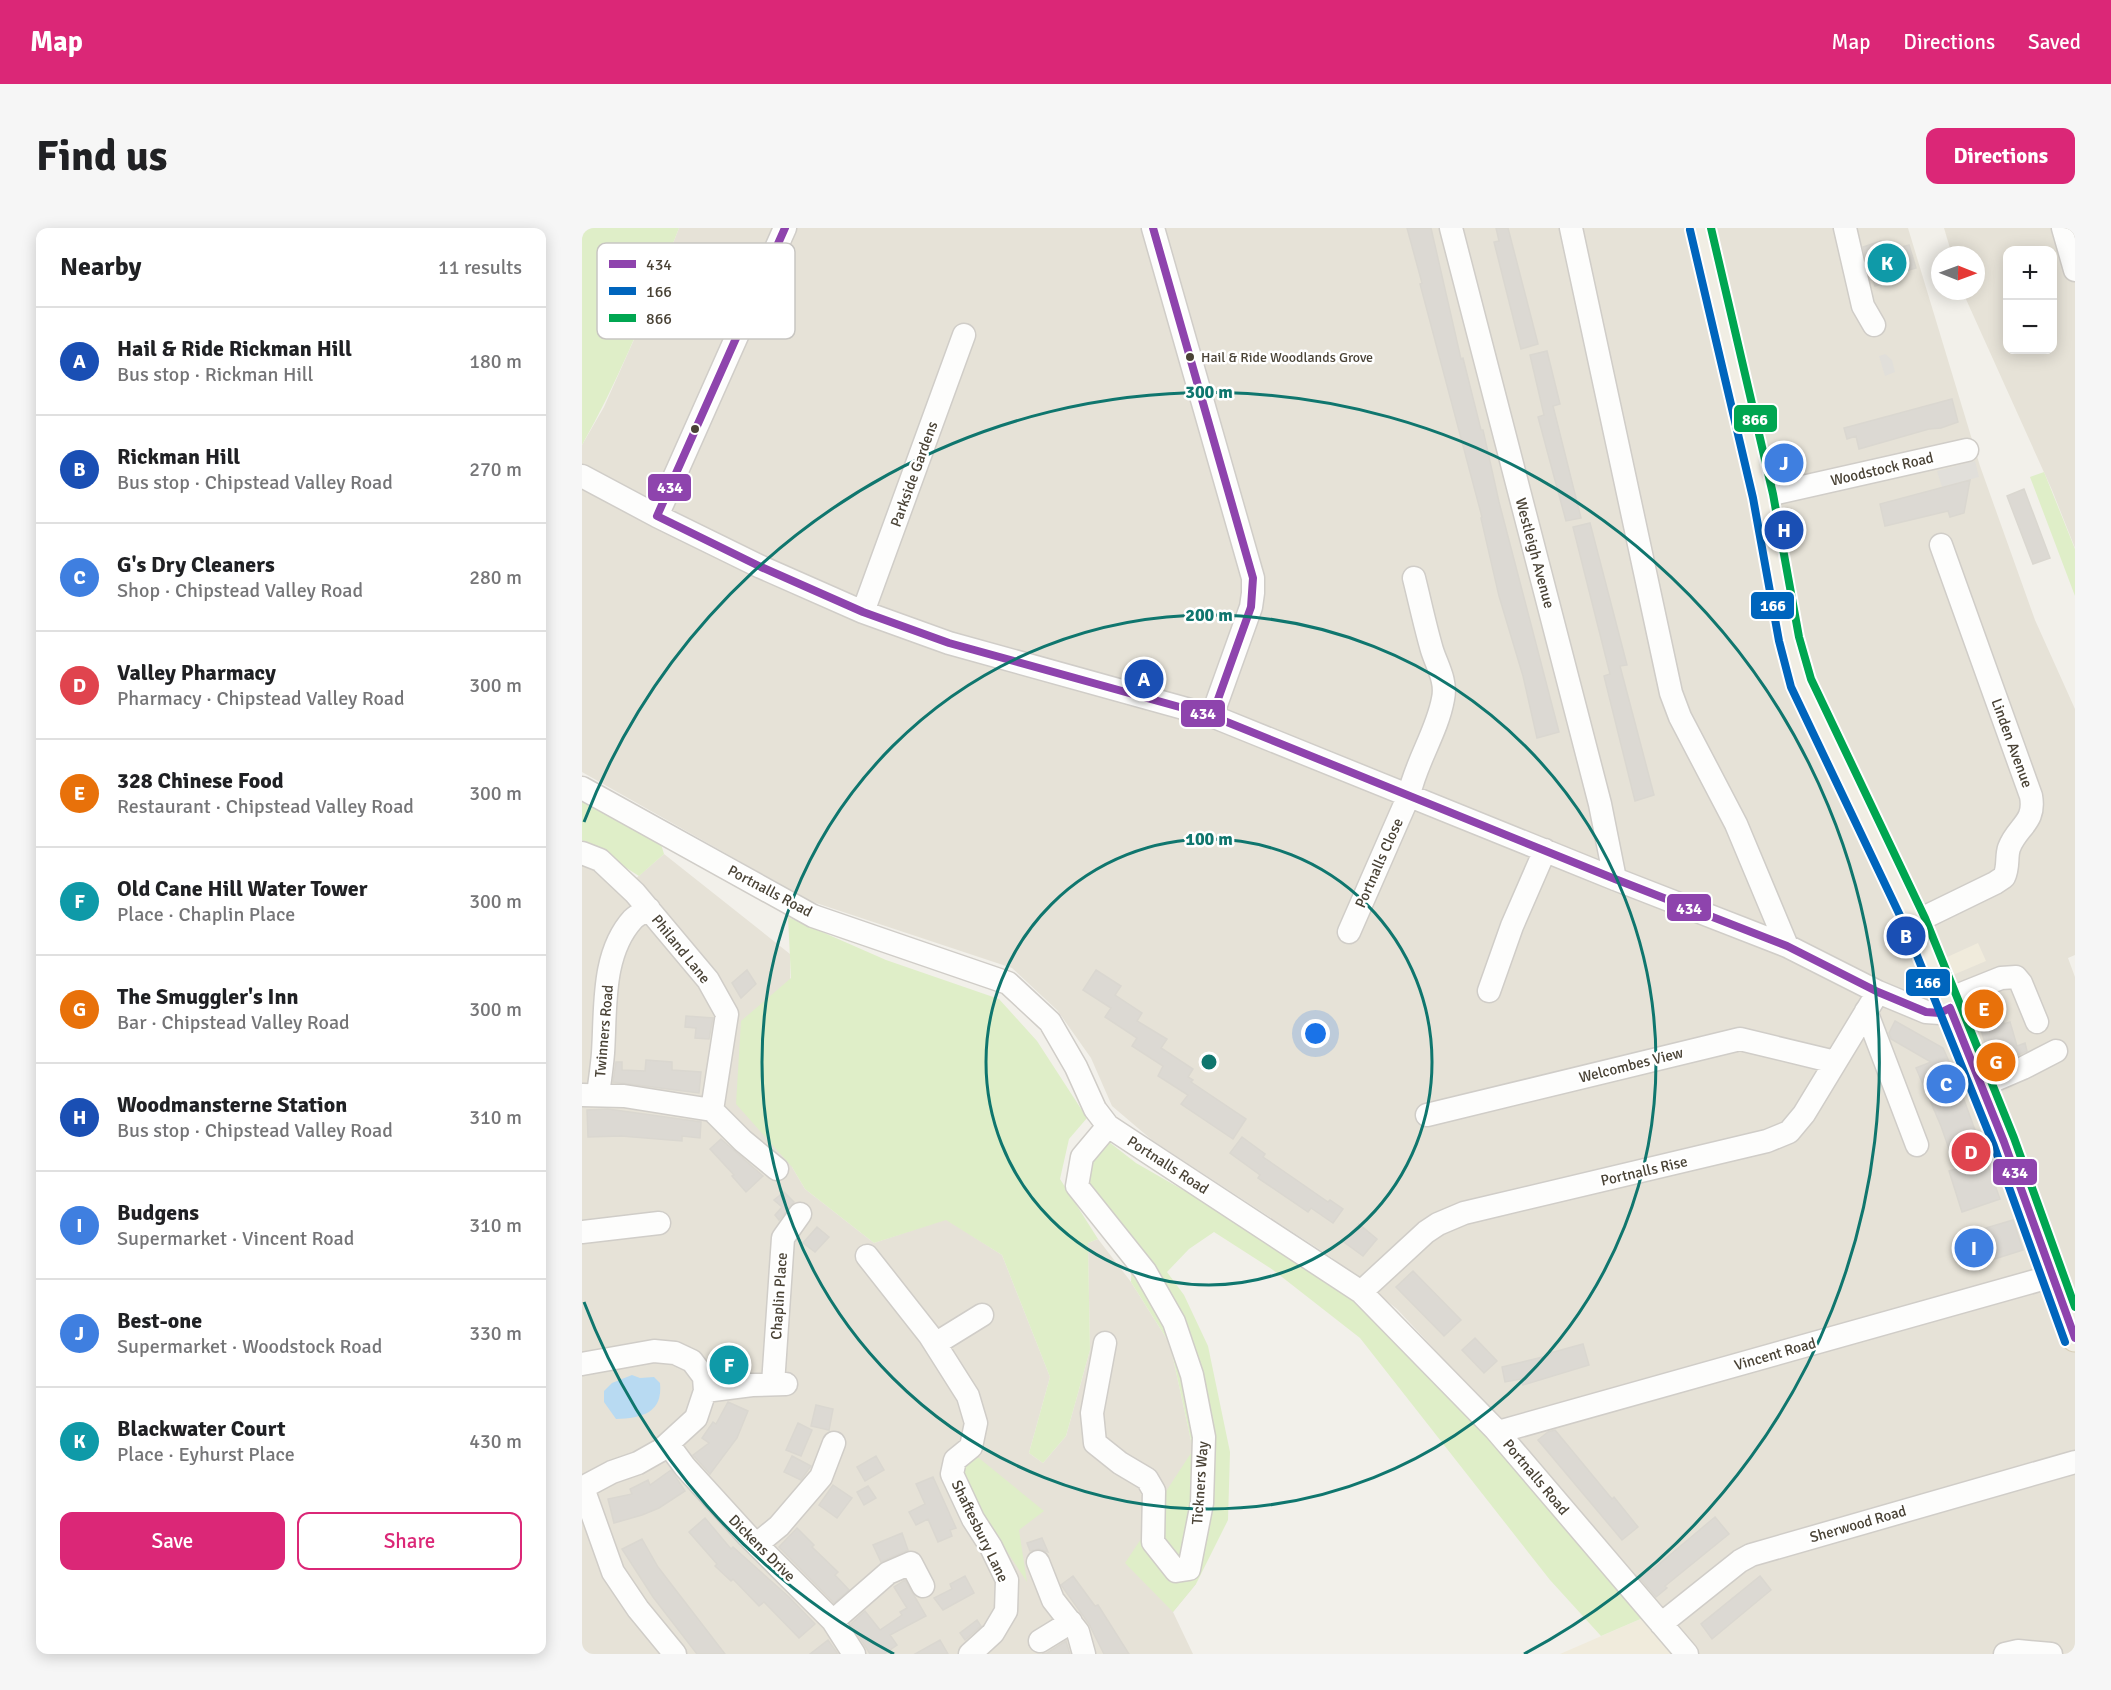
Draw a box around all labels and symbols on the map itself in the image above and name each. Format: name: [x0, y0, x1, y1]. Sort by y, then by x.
pin: K: [1868, 240, 1906, 285]
legend: [597, 243, 795, 339]
north arrow: [1931, 246, 1985, 300]
text: 434: [646, 255, 672, 275]
text: 166: [646, 282, 672, 302]
text: 866: [646, 309, 672, 329]
place label: Hail & Ride Woodlands Grove: [1201, 349, 1373, 366]
marker: Hail & Ride Woodlands Grove: [1184, 351, 1196, 363]
text: 300 m: [1185, 381, 1233, 403]
line badge: 866: [1733, 404, 1778, 433]
text: 866: [1742, 410, 1768, 430]
street label: Parkside Gardens: [887, 418, 942, 529]
unlabelled marker: [689, 423, 701, 435]
pin: J: [1764, 440, 1804, 486]
street label: Woodstock Road: [1829, 448, 1935, 490]
line badge: 434: [647, 473, 692, 502]
text: 434: [657, 478, 683, 498]
street label: Westleigh Avenue: [1512, 496, 1558, 610]
pin: H: [1764, 508, 1804, 552]
line badge: 166: [1750, 591, 1795, 620]
text: 166: [1760, 596, 1786, 616]
text: 200 m: [1185, 604, 1233, 626]
pin: A: [1124, 656, 1164, 702]
street label: Linden Avenue: [1988, 696, 2036, 790]
line badge: 434: [1180, 699, 1226, 728]
text: 434: [1190, 704, 1216, 724]
street label: Portnalls Close: [1351, 815, 1407, 911]
text: 100 m: [1185, 828, 1233, 850]
street label: Portnalls Road: [725, 861, 815, 921]
line badge: 434: [1666, 893, 1712, 922]
text: 434: [1676, 899, 1702, 919]
street label: Philand Lane: [648, 911, 714, 987]
pin: B: [1886, 914, 1926, 958]
line badge: 166: [1905, 968, 1951, 997]
text: 166: [1915, 973, 1941, 993]
street label: Twinners Road: [591, 984, 617, 1078]
pin: E: [1964, 986, 2004, 1032]
your location: [1301, 1019, 1330, 1048]
pin: G: [1976, 1040, 2016, 1084]
street label: Welcombes View: [1577, 1043, 1685, 1087]
centre of rings: [1199, 1052, 1219, 1072]
pin: C: [1926, 1062, 1966, 1106]
pin: D: [1952, 1130, 1990, 1174]
street label: Portnalls Road: [1124, 1132, 1212, 1198]
street label: Portnalls Rise: [1599, 1152, 1689, 1190]
line badge: 434: [1992, 1158, 2038, 1186]
text: 434: [2002, 1163, 2028, 1183]
pin: I: [1954, 1226, 1994, 1270]
street label: Chaplin Place: [767, 1252, 791, 1340]
street label: Vincent Road: [1732, 1334, 1818, 1374]
pin: F: [710, 1342, 748, 1388]
street label: Portnalls Road: [1499, 1435, 1573, 1519]
street label: Tickners Way: [1188, 1441, 1212, 1525]
street label: Shaftesbury Lane: [948, 1477, 1012, 1585]
street label: Sherwood Road: [1808, 1502, 1908, 1546]
street label: Dickens Drive: [725, 1511, 799, 1585]

